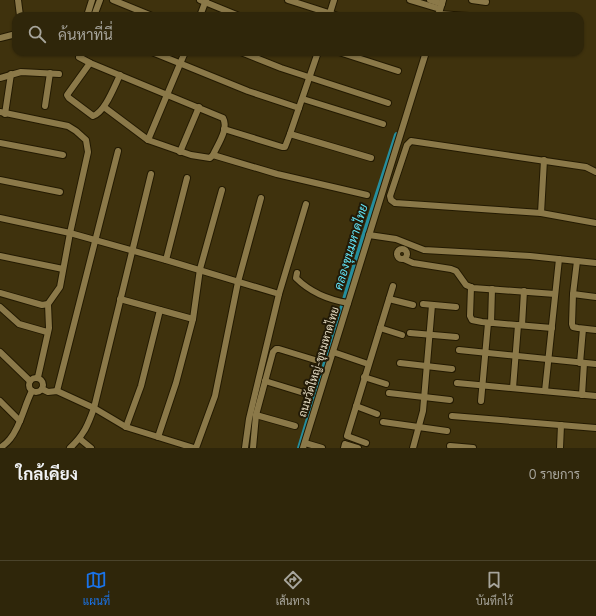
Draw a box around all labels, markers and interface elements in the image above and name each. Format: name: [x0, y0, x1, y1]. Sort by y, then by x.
search box: [12, 12, 584, 56]
icon: search: [26, 23, 48, 45]
text: ค้นหาที่นี่: [58, 25, 113, 45]
water label: คลองขุนมหาดไทย: [330, 202, 373, 292]
street label: ถนนวัดใหญ่-ขุนมหาดไทย: [294, 305, 344, 419]
text: ใกล้เคียง: [16, 463, 78, 486]
text: 0 รายการ: [529, 466, 580, 484]
tab: แผนที่: [83, 569, 110, 609]
tab: เส้นทาง: [276, 569, 310, 609]
tab: บันทึกไว้: [476, 569, 513, 609]

